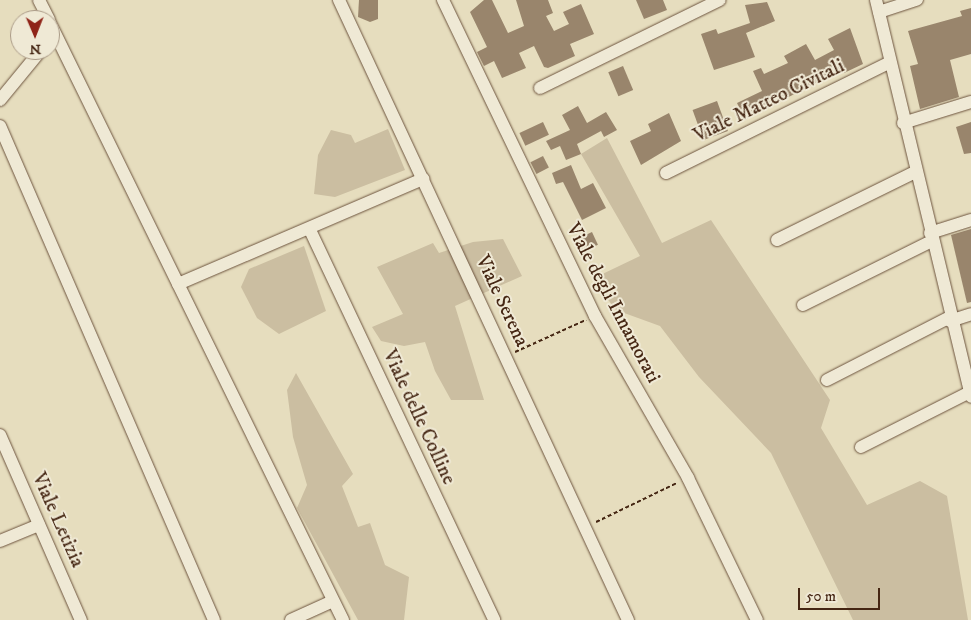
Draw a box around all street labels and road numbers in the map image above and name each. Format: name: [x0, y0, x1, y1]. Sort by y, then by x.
street label: Viale Matteo Civitali: [690, 54, 848, 148]
street label: Viale degli Innamorati: [561, 219, 665, 387]
street label: Viale Serena: [470, 251, 534, 351]
street label: Viale delle Colline: [377, 346, 461, 488]
street label: Viale Letizia: [26, 469, 90, 571]

